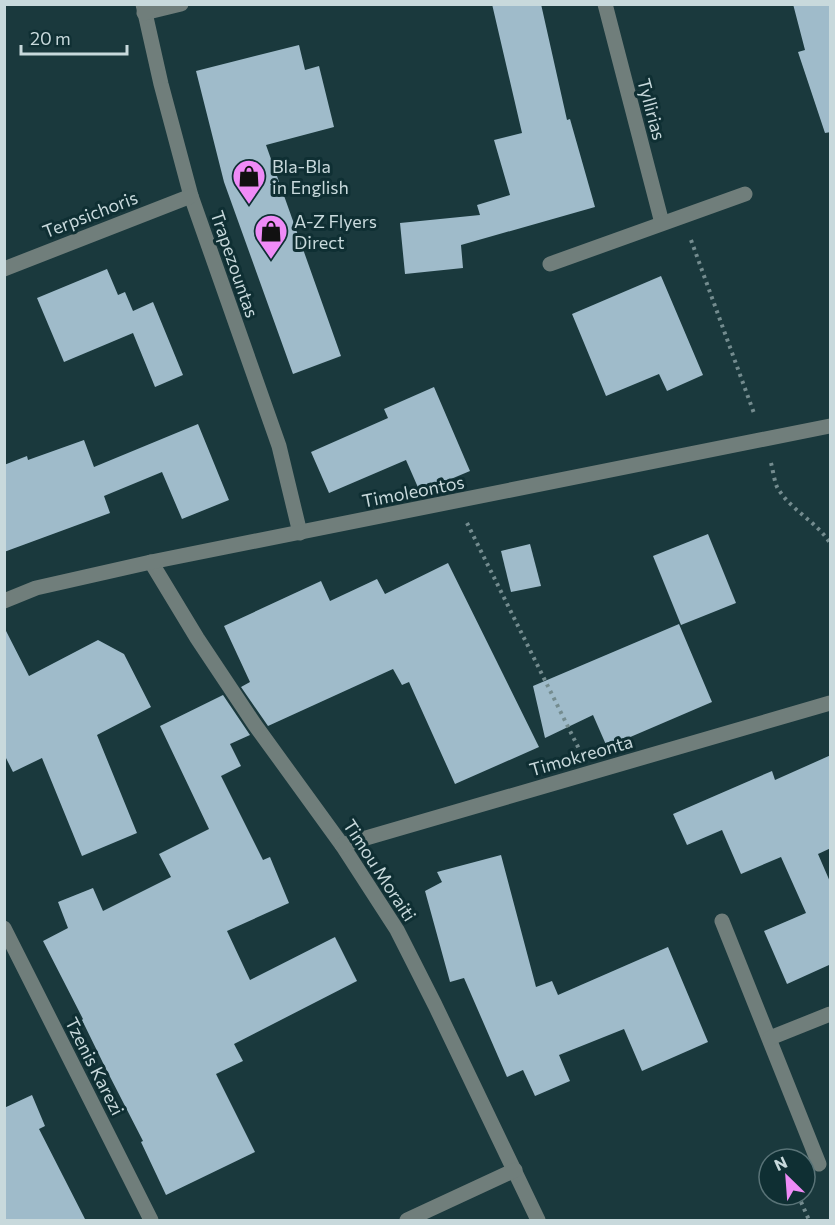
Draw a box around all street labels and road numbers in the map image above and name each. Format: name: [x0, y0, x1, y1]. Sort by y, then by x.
street label: Tyllirias: [633, 76, 671, 142]
street label: Terpsichoris: [39, 186, 141, 242]
street label: Trapezountas: [206, 208, 264, 320]
street label: Timoleontos: [360, 470, 466, 512]
street label: Timokreonta: [527, 730, 635, 780]
street label: Timou Moraiti: [339, 815, 421, 925]
street label: Tzenis Karezi: [61, 1013, 129, 1119]

